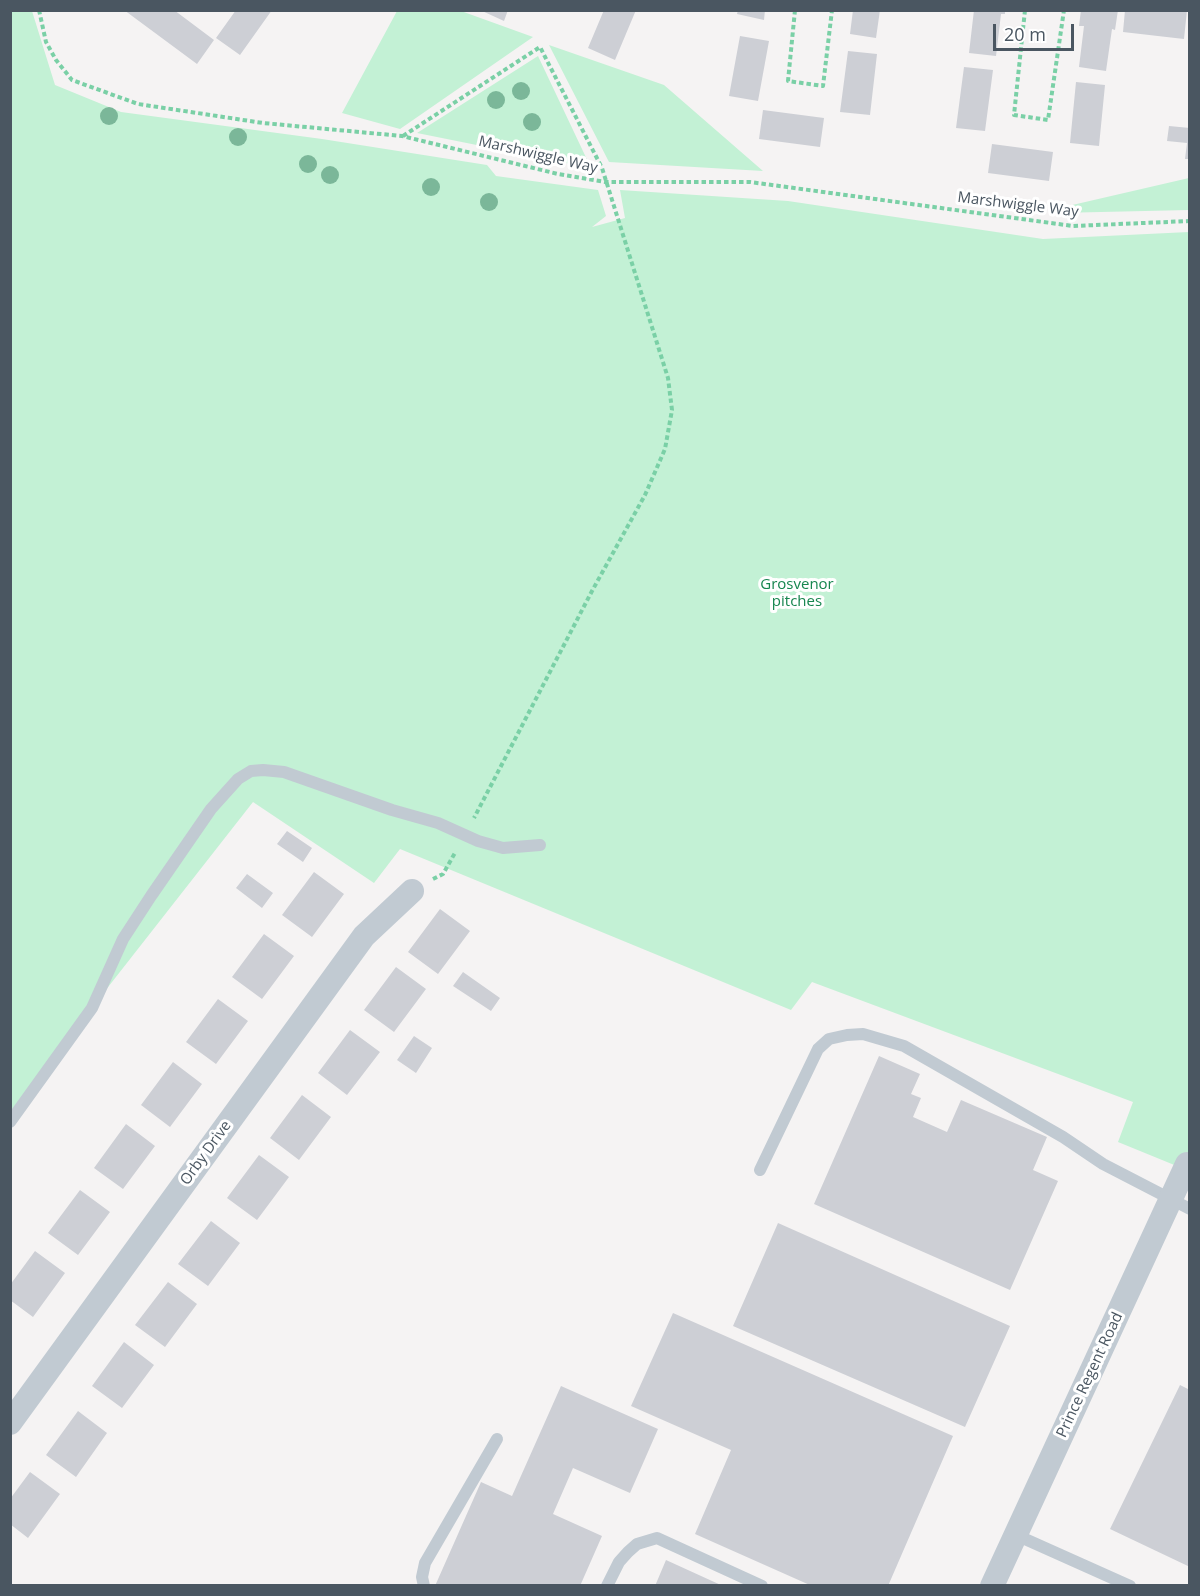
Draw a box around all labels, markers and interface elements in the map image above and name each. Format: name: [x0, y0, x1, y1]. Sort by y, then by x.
scale bar: [996, 12, 1077, 50]
text: 20 m: [1004, 22, 1046, 46]
street label: Marshwiggle Way: [477, 133, 599, 177]
street label: Marshwiggle Way: [956, 189, 1080, 221]
park label: Grosvenor pitches: [760, 576, 834, 611]
street label: Orby Drive: [177, 1117, 235, 1189]
street label: Prince Regent Road: [1053, 1310, 1127, 1440]

